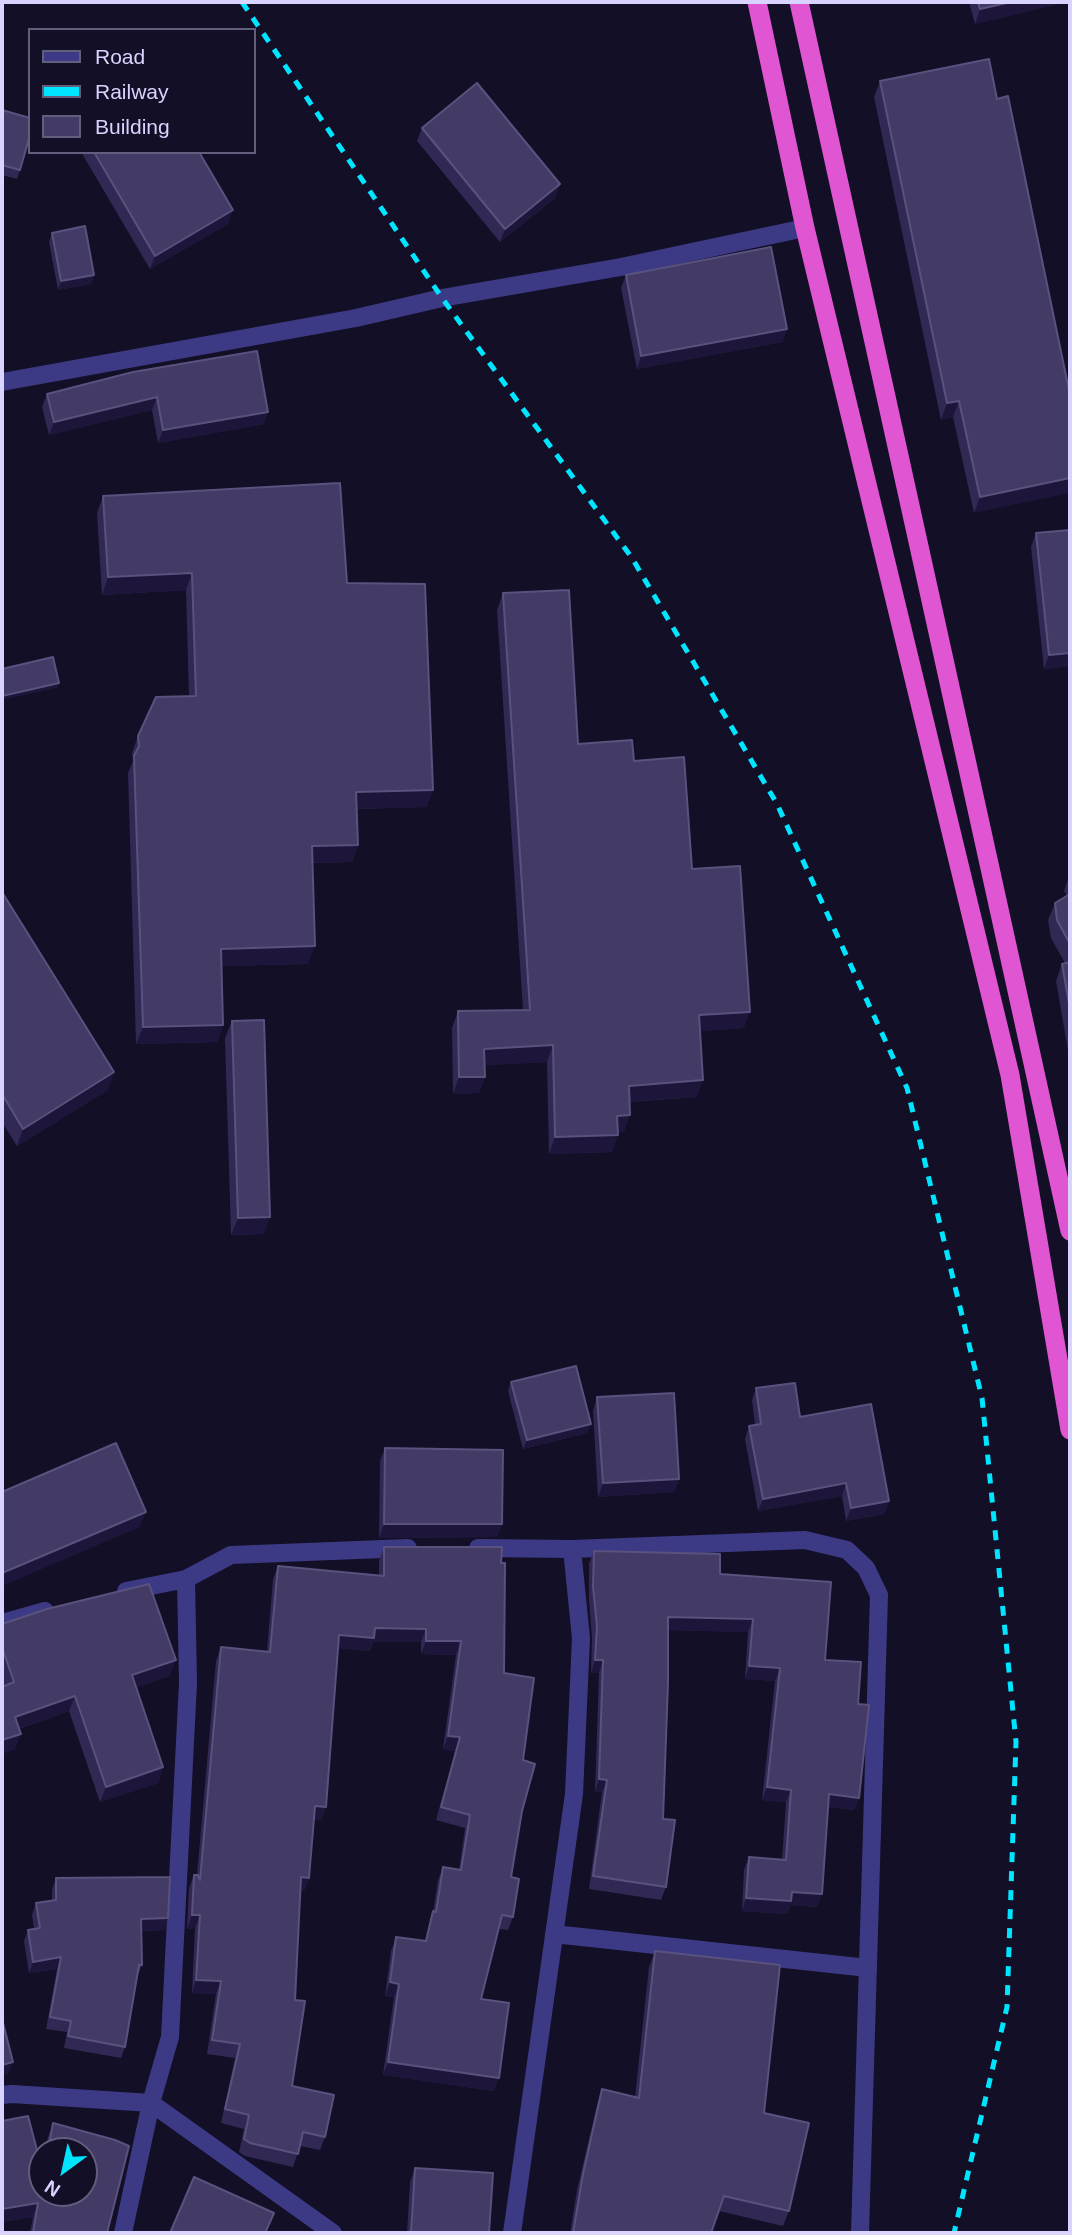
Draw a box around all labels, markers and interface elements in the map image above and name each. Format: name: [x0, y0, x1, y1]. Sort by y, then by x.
legend: [28, 28, 256, 154]
text: Road: [95, 45, 145, 68]
text: Railway: [95, 80, 169, 103]
text: Building: [95, 115, 170, 138]
north arrow: [28, 2137, 98, 2207]
text: N: [41, 2176, 64, 2201]

